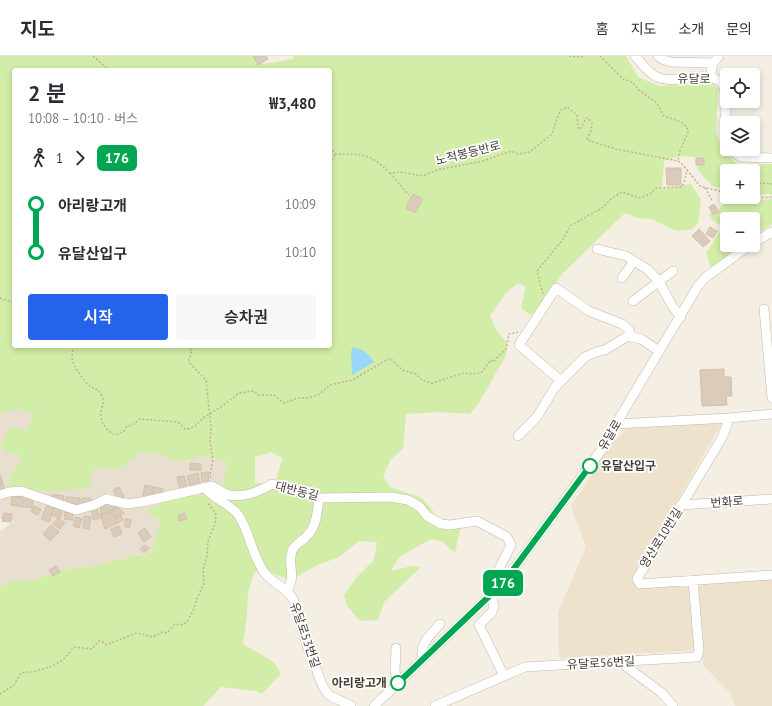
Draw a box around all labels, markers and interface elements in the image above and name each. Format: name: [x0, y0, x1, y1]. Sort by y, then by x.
text: 지도: [20, 17, 55, 41]
text: 홈: [596, 20, 609, 38]
text: 지도: [631, 20, 656, 38]
text: 소개: [678, 20, 704, 38]
text: 문의: [726, 20, 752, 38]
map controls: [720, 68, 760, 252]
button: locate: [720, 68, 760, 108]
street label: 유달로: [677, 71, 711, 86]
text: 2 분: [28, 79, 66, 107]
text: ₩3,480: [269, 94, 316, 113]
text: 10:08 – 10:10 · 버스: [28, 110, 138, 127]
button: layers: [720, 116, 760, 156]
street label: 노적봉등반로: [434, 137, 502, 168]
icon: walk: [28, 147, 50, 169]
icon: forward: [69, 147, 91, 169]
text: 176: [105, 149, 129, 167]
text: 1: [56, 150, 63, 167]
button: +: [720, 164, 760, 204]
text: 아리랑고개: [58, 196, 127, 215]
text: 10:09: [285, 196, 316, 213]
button: −: [720, 212, 760, 252]
text: 유달산입구: [58, 244, 127, 263]
text: 10:10: [285, 244, 316, 261]
button: 시작: [28, 294, 168, 340]
button: 승차권: [176, 294, 316, 340]
street label: 유달로: [595, 417, 625, 453]
marker: 유달산입구: [582, 458, 598, 474]
place label: 유달산입구: [601, 458, 656, 473]
street label: 대반동길: [274, 478, 320, 503]
street label: 번화로: [710, 493, 744, 510]
street label: 영산로10번길: [636, 505, 685, 571]
line badge: 176: [480, 570, 526, 596]
text: 176: [491, 574, 515, 592]
street label: 유달로53번길: [287, 600, 324, 670]
street label: 유달로56번길: [566, 653, 635, 672]
place label: 아리랑고개: [332, 675, 387, 690]
marker: 아리랑고개: [390, 675, 406, 691]

